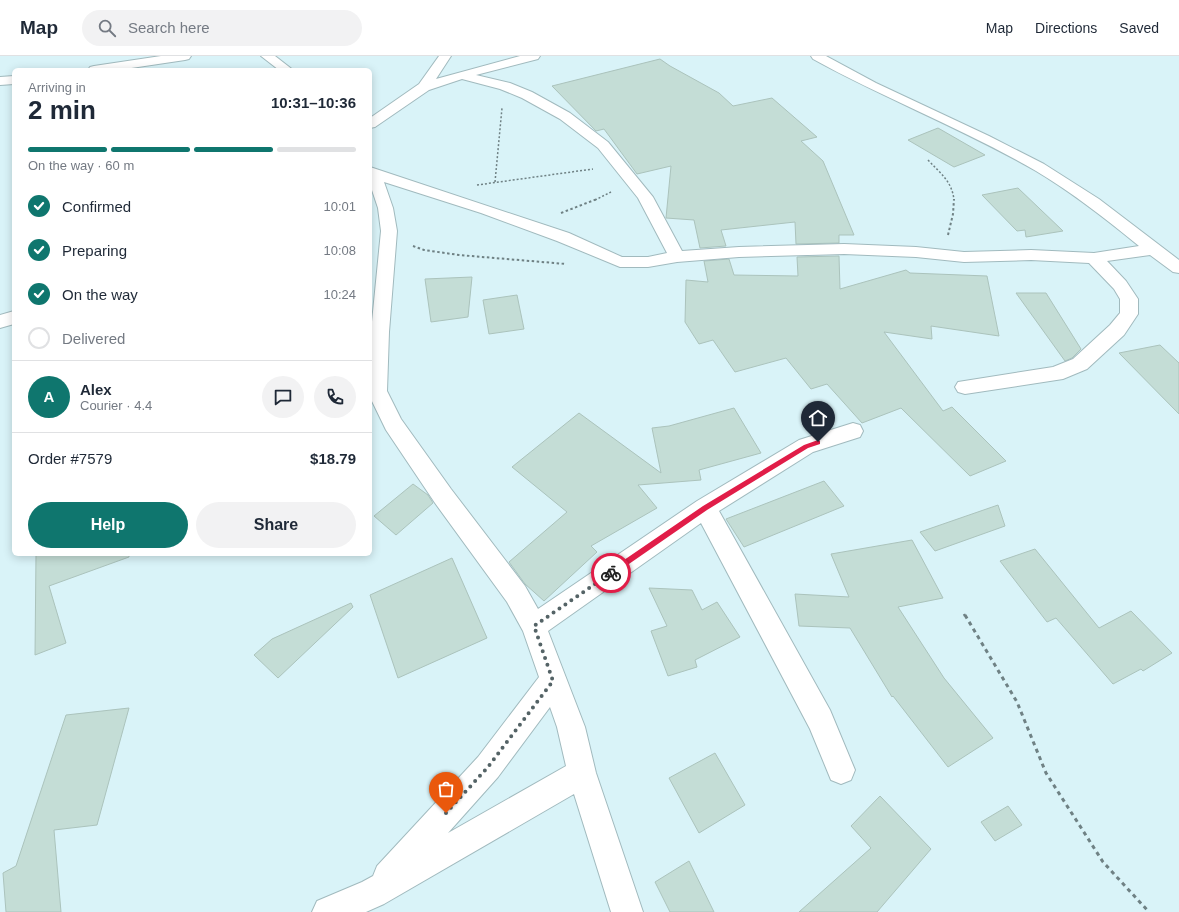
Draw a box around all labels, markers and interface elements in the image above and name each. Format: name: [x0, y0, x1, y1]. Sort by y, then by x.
search box: [82, 10, 362, 46]
text: Map: [20, 17, 58, 38]
icon: search: [96, 17, 118, 39]
text: Search here: [128, 19, 210, 36]
text: Map: [986, 20, 1013, 36]
text: Directions: [1035, 20, 1097, 36]
text: Saved: [1119, 20, 1159, 36]
text: Arriving in: [28, 80, 86, 95]
text: 10:31–10:36: [271, 94, 356, 111]
text: 2 min: [28, 95, 96, 125]
text: On the way · 60 m: [28, 158, 134, 173]
icon: check: [28, 195, 50, 217]
text: Confirmed: [62, 198, 131, 215]
text: 10:01: [323, 199, 356, 214]
icon: check: [28, 239, 50, 261]
text: Preparing: [62, 242, 127, 259]
text: 10:08: [323, 243, 356, 258]
icon: check: [28, 283, 50, 305]
text: On the way: [62, 286, 138, 303]
text: 10:24: [323, 287, 356, 302]
text: Delivered: [62, 330, 125, 347]
button: chat: [262, 376, 304, 418]
button: phone: [314, 376, 356, 418]
text: Alex: [80, 381, 112, 398]
text: A: [44, 388, 54, 405]
text: Courier · 4.4: [80, 398, 152, 413]
pin: [801, 401, 835, 442]
icon: home: [807, 407, 829, 429]
text: Order #7579: [28, 450, 112, 467]
text: $18.79: [310, 450, 356, 467]
button: Help: [28, 502, 188, 548]
button: Share: [196, 502, 356, 548]
courier: [591, 553, 631, 593]
icon: bike: [600, 562, 622, 584]
pin: [429, 772, 463, 813]
icon: bag: [435, 778, 457, 800]

